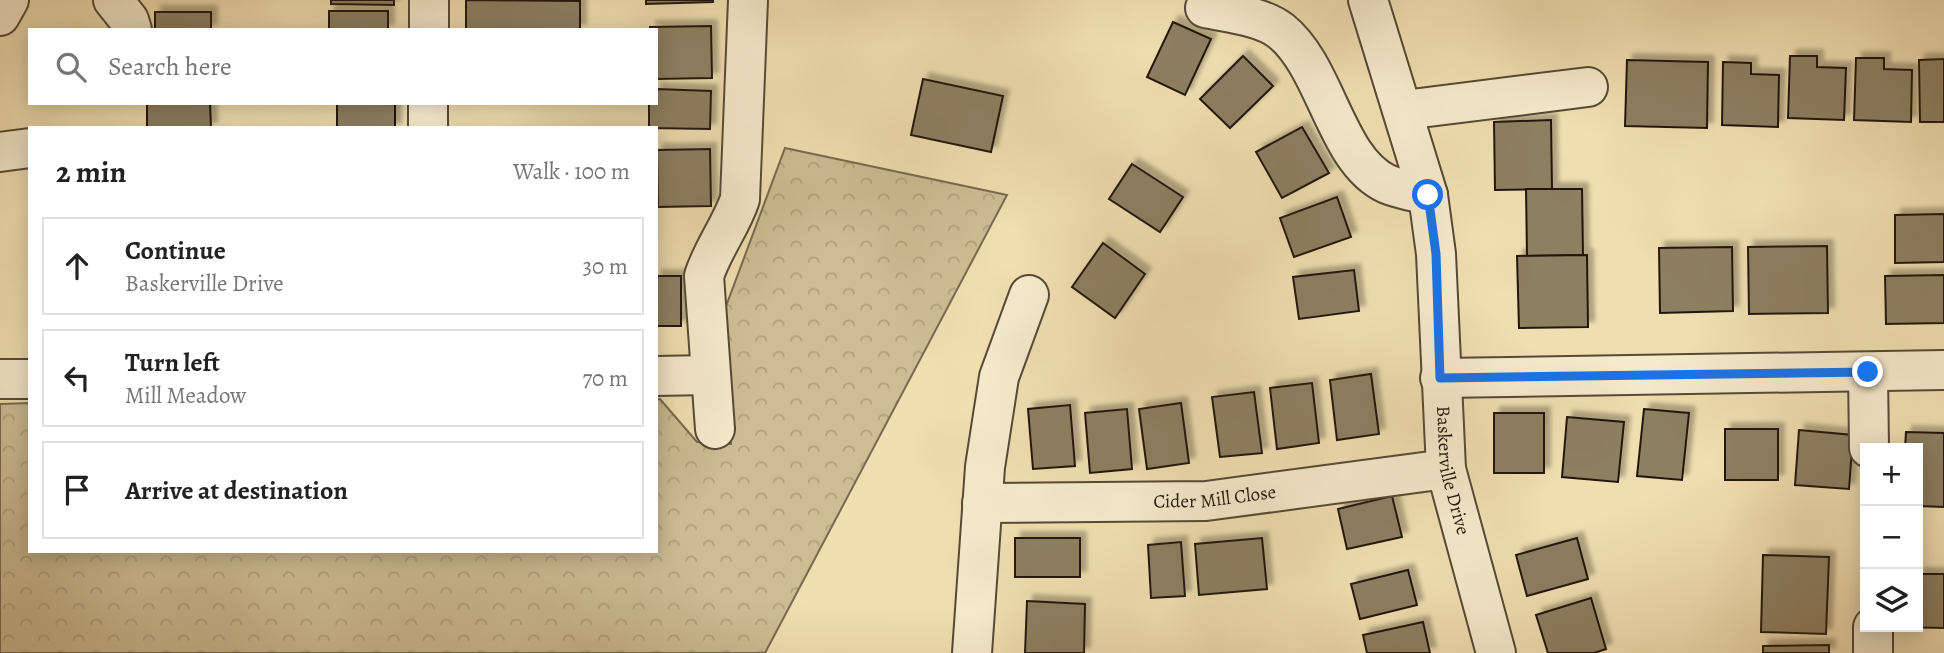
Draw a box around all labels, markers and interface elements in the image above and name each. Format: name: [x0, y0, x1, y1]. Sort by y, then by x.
search box: [28, 28, 658, 105]
icon: search: [52, 48, 90, 86]
text: Search here: [108, 49, 232, 84]
text: 2 min: [56, 152, 126, 192]
text: Walk · 100 m: [513, 156, 630, 187]
route start: [1412, 179, 1443, 210]
text: Continue: [125, 233, 226, 268]
icon: ahead: [58, 247, 96, 285]
text: 30 m: [582, 251, 628, 282]
text: Baskerville Drive: [125, 268, 284, 299]
text: Turn left: [125, 345, 220, 380]
route end: [1852, 356, 1883, 387]
icon: left: [58, 359, 96, 397]
text: 70 m: [582, 363, 628, 394]
text: Mill Meadow: [125, 380, 246, 411]
street label: Baskerville Drive: [1430, 405, 1476, 538]
map controls: [1860, 443, 1923, 632]
button: +: [1860, 443, 1923, 506]
icon: arrive: [58, 471, 96, 509]
text: Arrive at destination: [125, 473, 348, 508]
street label: Cider Mill Close: [1153, 479, 1278, 515]
button: −: [1860, 506, 1923, 569]
button: layers: [1860, 569, 1923, 632]

